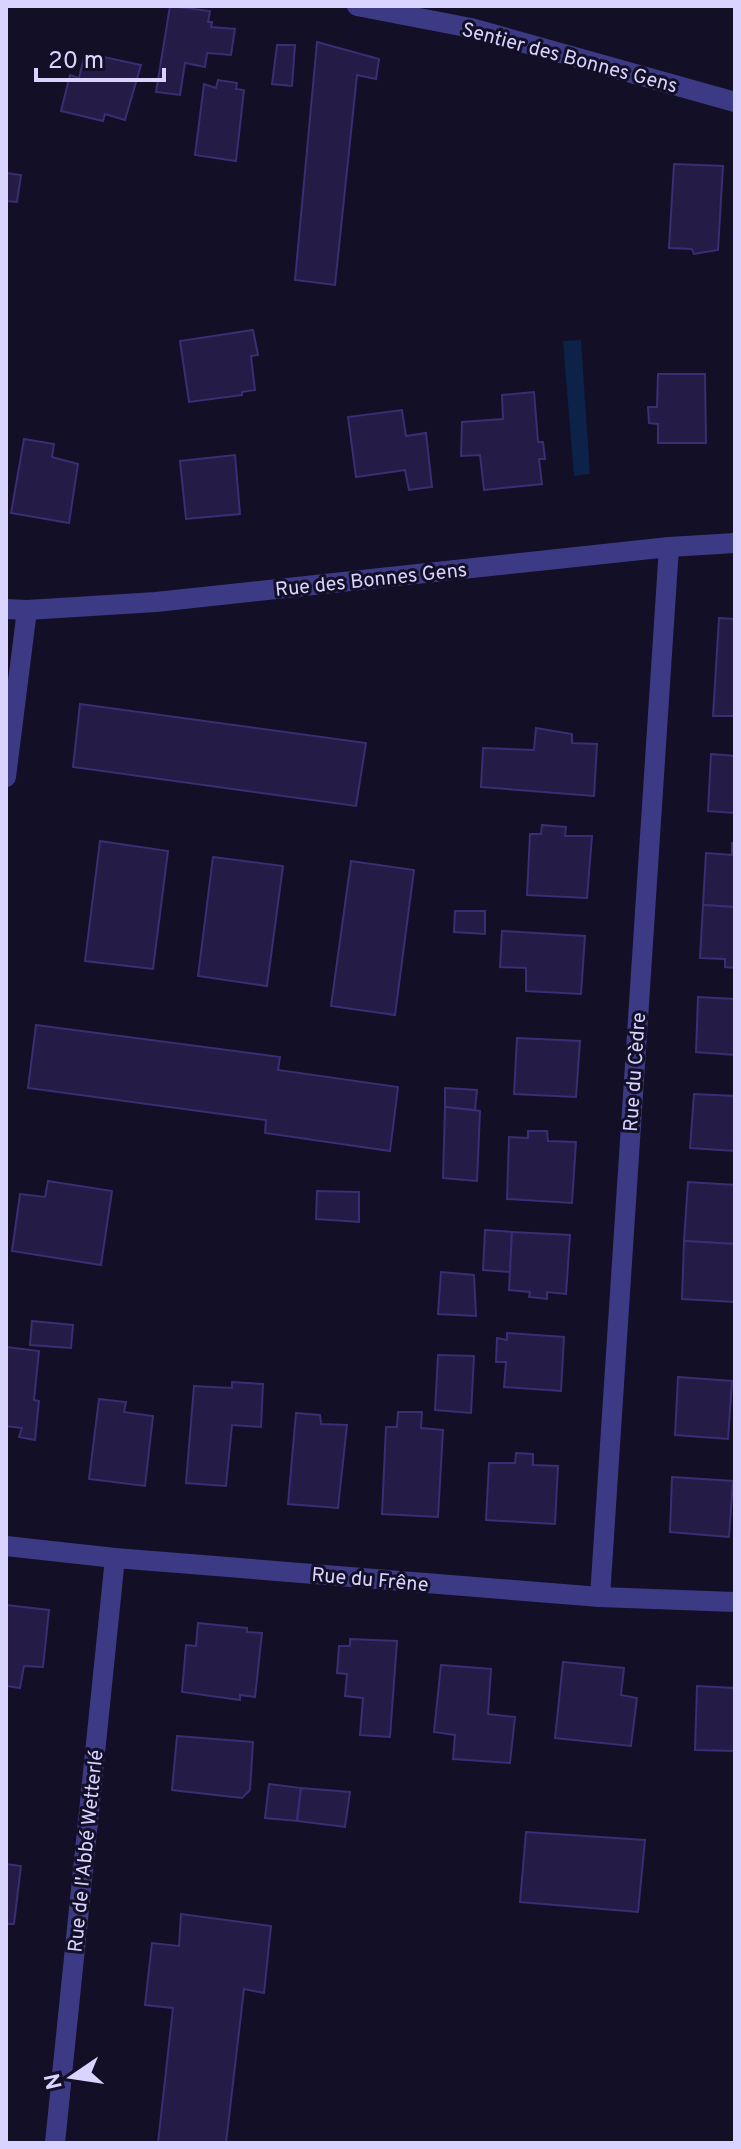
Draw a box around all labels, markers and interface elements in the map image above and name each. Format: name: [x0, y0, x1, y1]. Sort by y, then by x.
street label: Sentier des Bonnes Gens: [459, 18, 680, 100]
scale bar: [36, 32, 164, 82]
text: 20 m: [48, 47, 104, 77]
street label: Rue des Bonnes Gens: [274, 558, 469, 604]
street label: Rue du Cèdre: [619, 1012, 653, 1133]
street label: Rue du Frêne: [310, 1563, 429, 1599]
street label: Rue de l'Abbé Wetterlé: [63, 1749, 111, 1954]
north arrow: [32, 2037, 112, 2117]
text: N: [40, 2070, 70, 2092]

